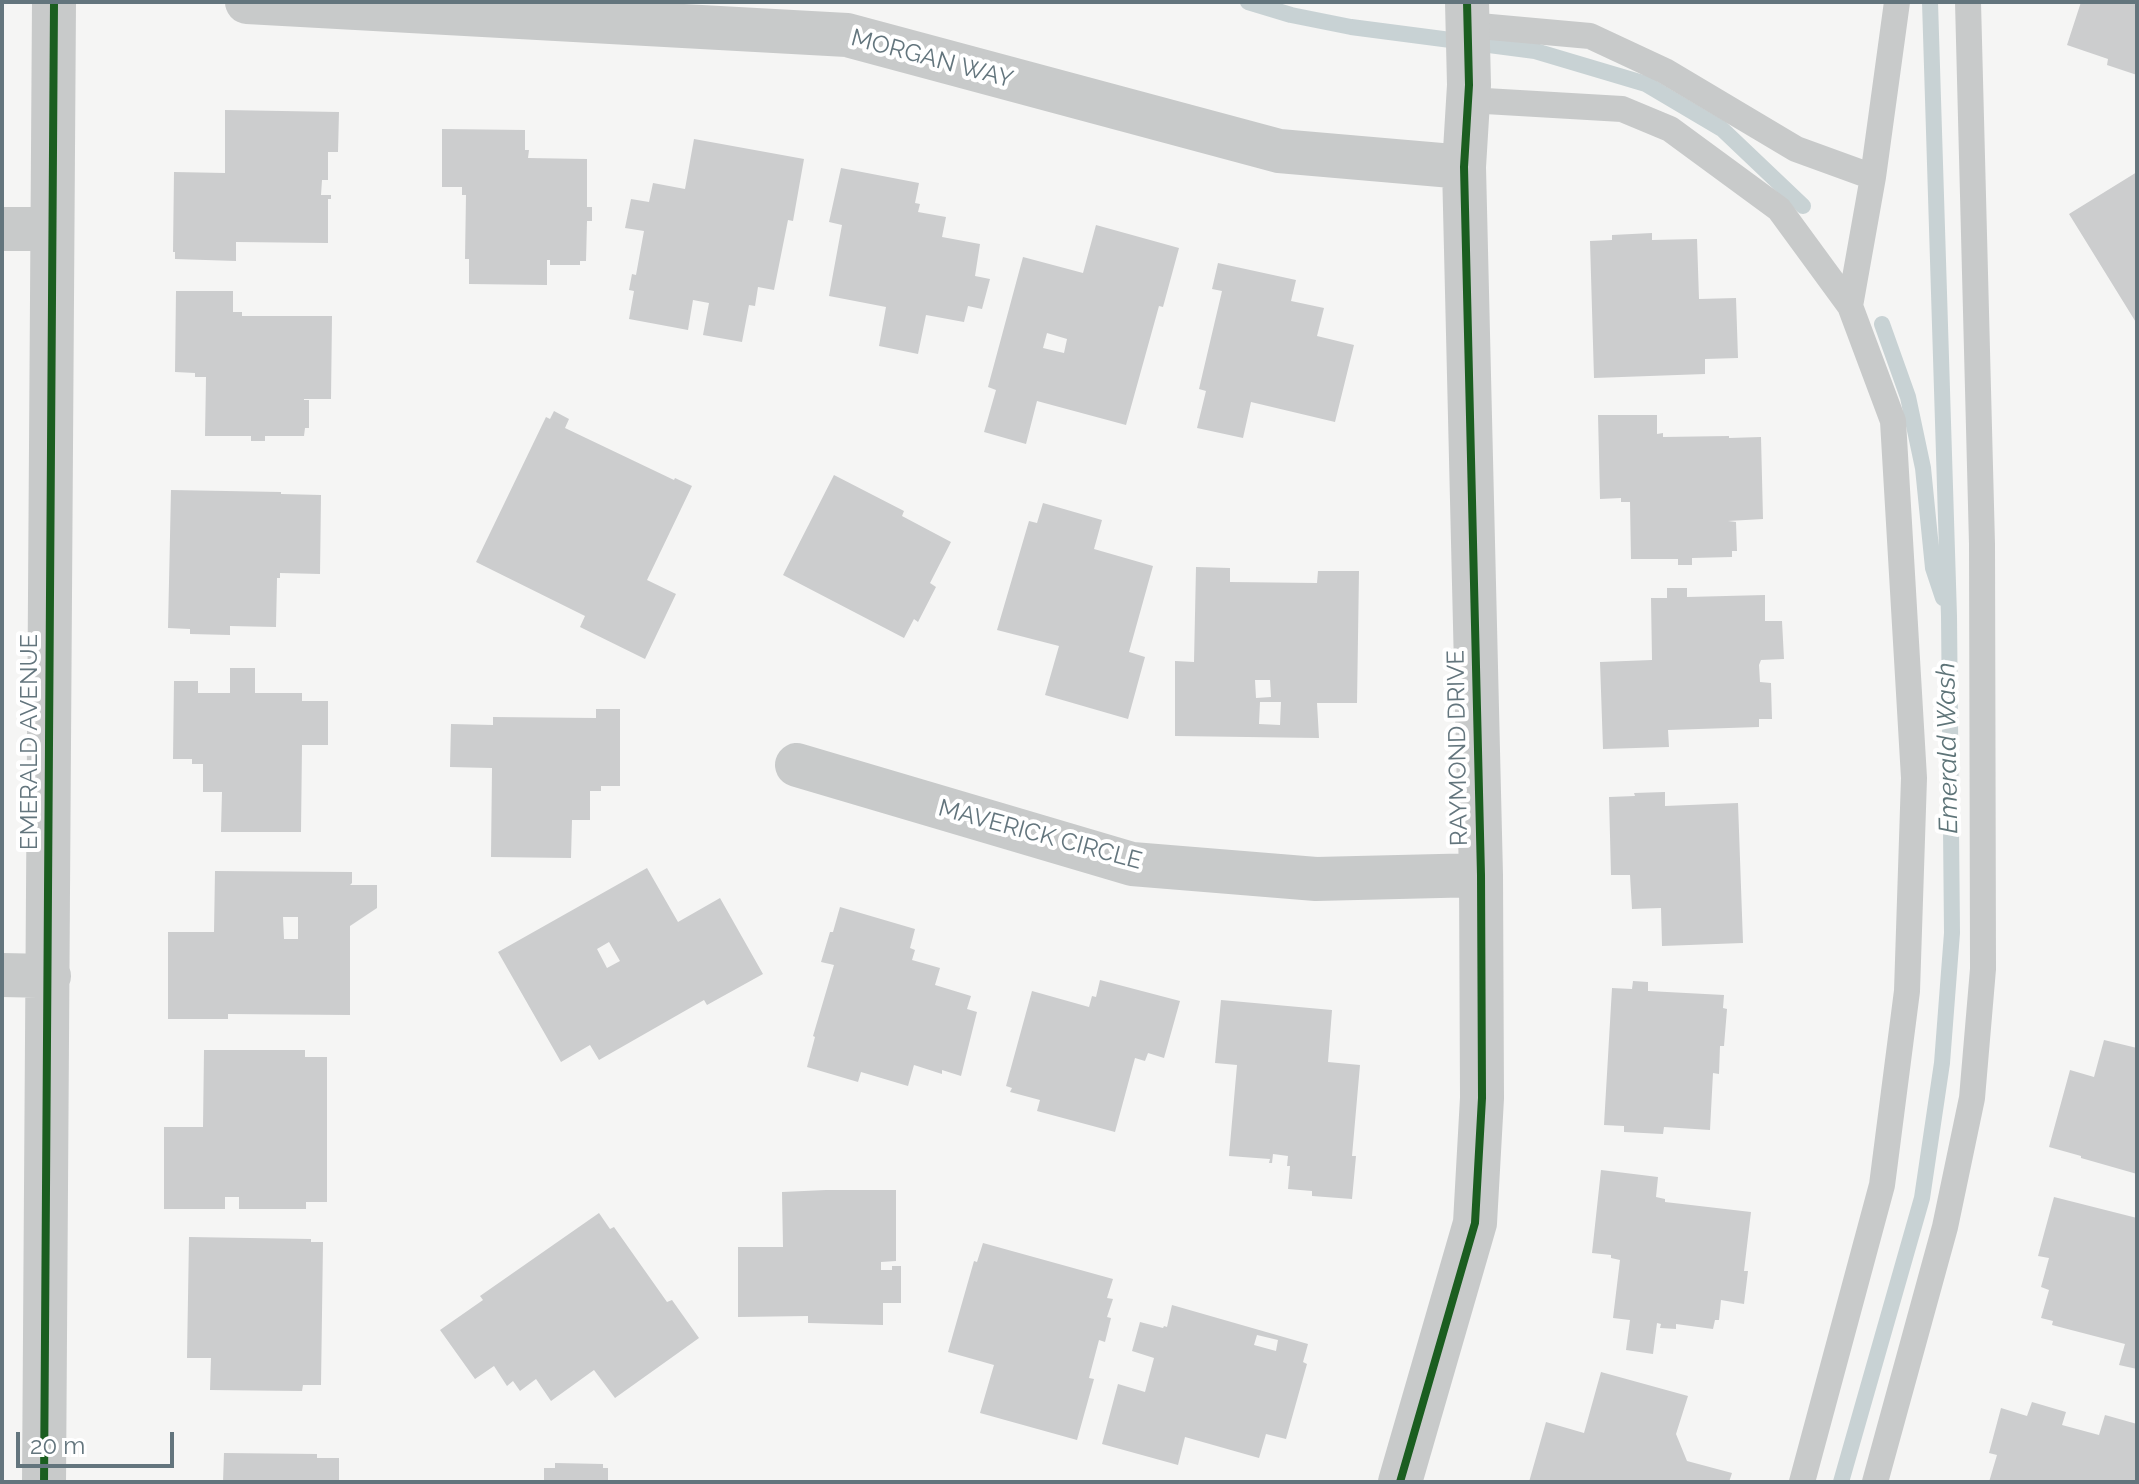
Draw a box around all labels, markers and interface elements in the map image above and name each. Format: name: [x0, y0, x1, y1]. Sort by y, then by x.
street label: MORGAN WAY: [848, 24, 1016, 94]
street label: EMERALD AVENUE: [16, 634, 44, 850]
street label: RAYMOND DRIVE: [1442, 650, 1474, 846]
water label: Emerald Wash: [1931, 662, 1965, 834]
street label: MAVERICK CIRCLE: [935, 794, 1145, 876]
scale bar: [20, 1416, 178, 1466]
text: 20 m: [30, 1431, 85, 1460]

